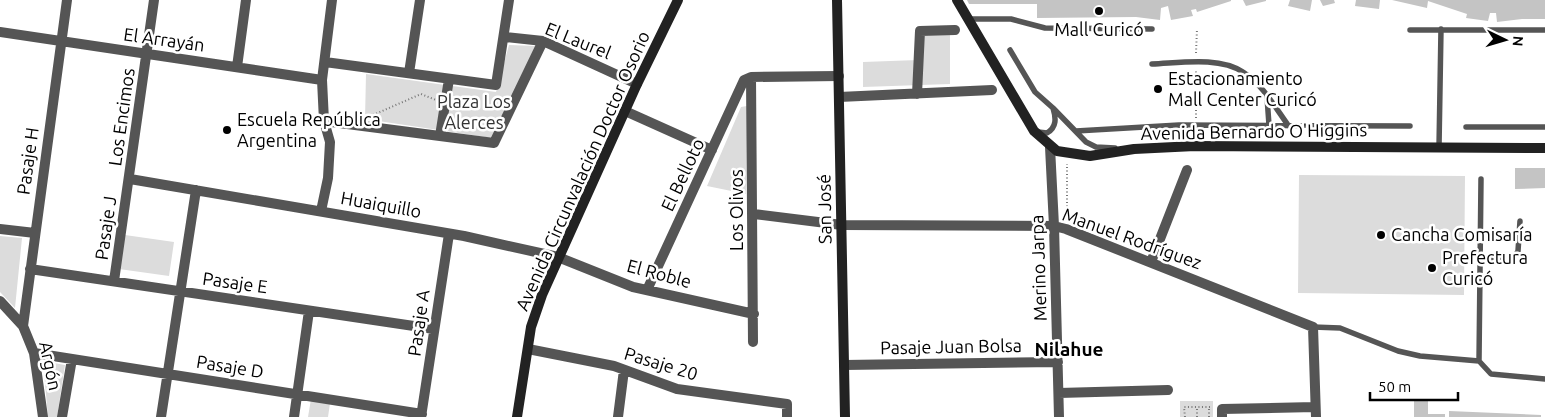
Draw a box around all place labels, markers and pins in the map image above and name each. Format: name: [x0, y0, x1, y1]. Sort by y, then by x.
marker: Mall Curicó: [1093, 5, 1105, 17]
place label: Mall Curicó: [1054, 19, 1144, 39]
place label: Estacionamiento Mall Center Curicó: [1168, 68, 1317, 109]
marker: Estacionamiento Mall Center Curicó: [1152, 83, 1164, 95]
place label: Escuela República Argentina: [237, 109, 381, 150]
marker: Escuela República Argentina: [221, 124, 233, 136]
place label: Cancha Comisaría: [1391, 224, 1533, 244]
marker: Cancha Comisaría: [1375, 229, 1387, 241]
place label: Prefectura Curicó: [1442, 247, 1528, 288]
marker: Prefectura Curicó: [1426, 262, 1438, 274]

